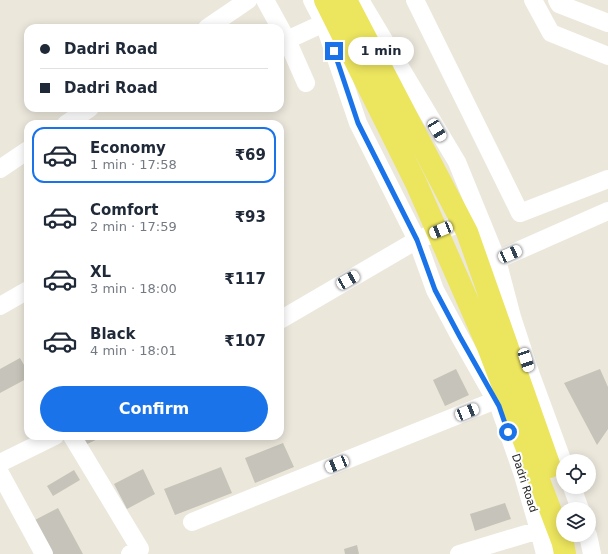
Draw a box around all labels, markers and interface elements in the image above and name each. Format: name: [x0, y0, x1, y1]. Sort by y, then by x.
callout: 1 min: [348, 37, 414, 65]
text: Dadri Road: [64, 40, 158, 58]
route end: [325, 42, 343, 60]
text: 1 min: [361, 43, 401, 58]
text: Dadri Road: [64, 79, 158, 97]
car: [426, 117, 448, 143]
icon: car: [42, 137, 78, 173]
text: Economy: [90, 139, 166, 157]
text: ₹69: [235, 146, 266, 164]
text: 1 min · 17:58: [90, 157, 177, 172]
icon: car: [42, 199, 78, 235]
text: Comfort: [90, 201, 158, 219]
text: ₹93: [235, 208, 266, 226]
text: 2 min · 17:59: [90, 219, 177, 234]
car: [428, 220, 454, 240]
car: [497, 244, 523, 264]
icon: car: [42, 261, 78, 297]
text: XL: [90, 263, 111, 281]
car: [335, 269, 361, 291]
text: ₹117: [224, 270, 266, 288]
text: 3 min · 18:00: [90, 281, 177, 296]
icon: car: [42, 323, 78, 359]
text: Black: [90, 325, 136, 343]
text: ₹107: [224, 332, 266, 350]
text: 4 min · 18:01: [90, 343, 177, 358]
car: [517, 347, 535, 373]
button: Confirm: [40, 386, 268, 432]
car: [454, 402, 480, 422]
route start: [499, 423, 517, 441]
street label: Dadri Road: [509, 452, 540, 514]
car: [324, 454, 350, 474]
map controls: [556, 454, 596, 542]
button: locate: [556, 454, 596, 494]
button: layers: [556, 502, 596, 542]

